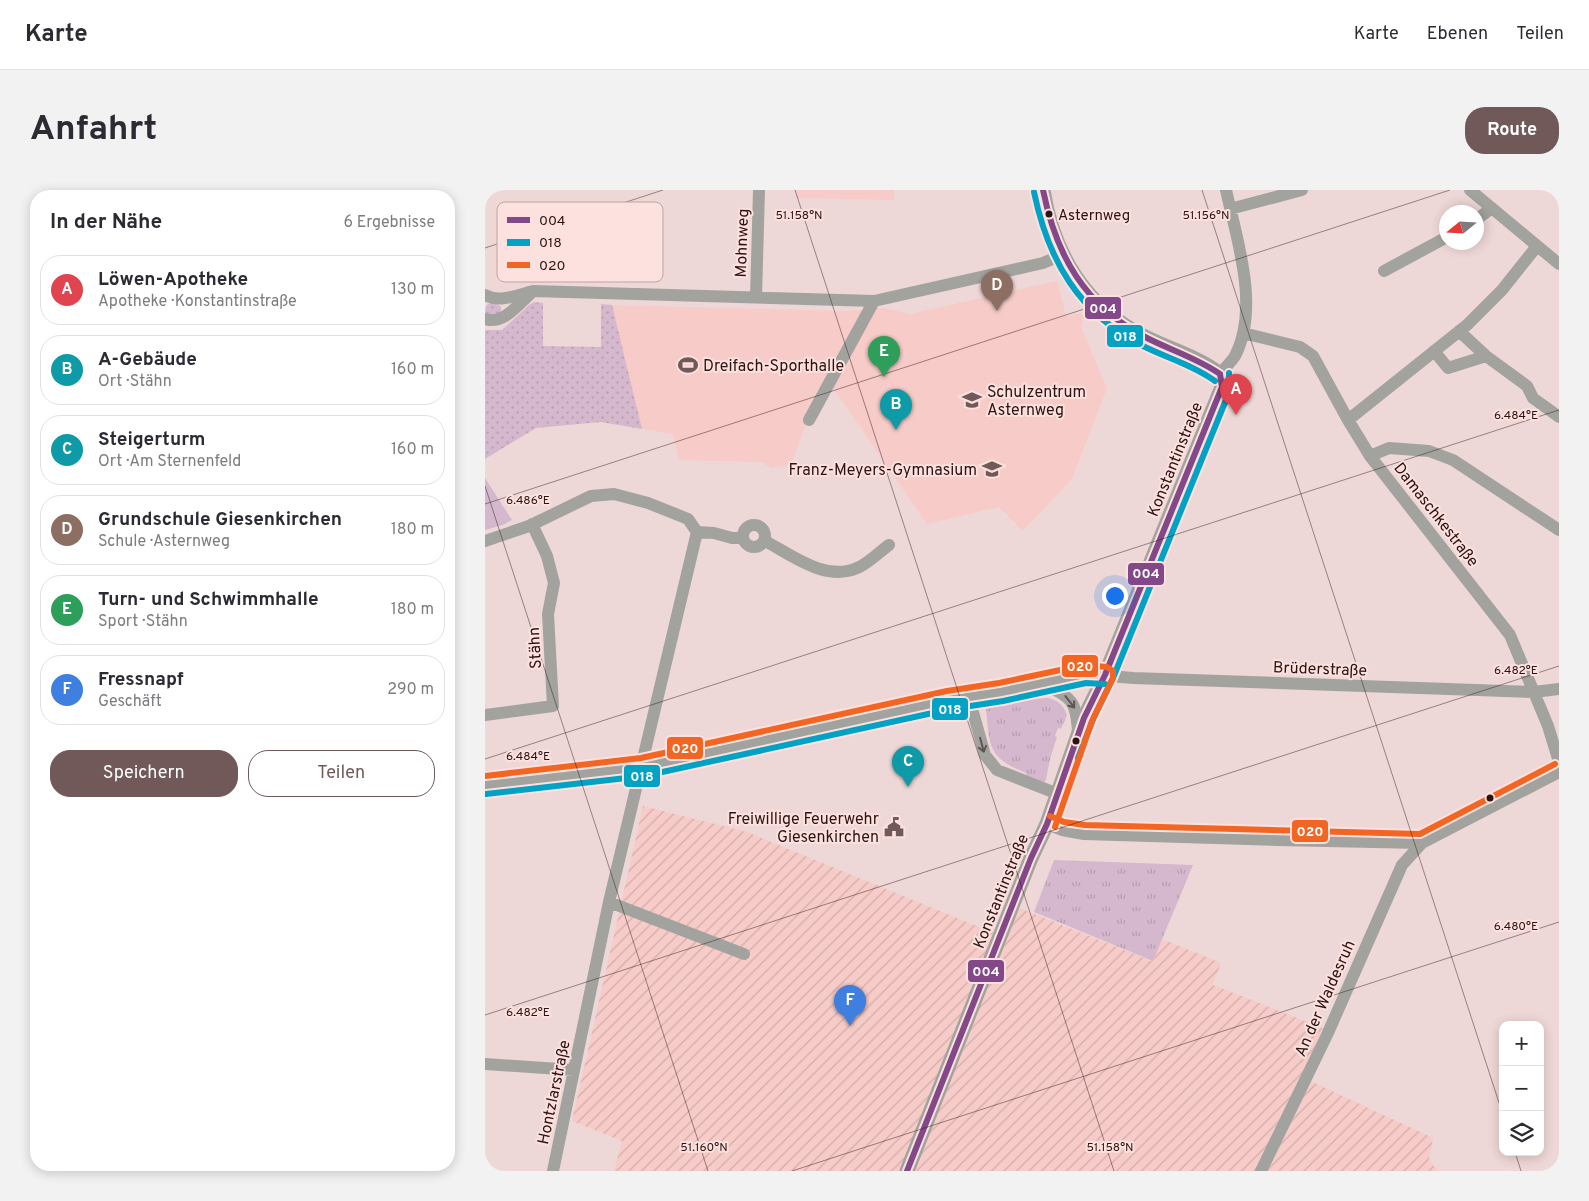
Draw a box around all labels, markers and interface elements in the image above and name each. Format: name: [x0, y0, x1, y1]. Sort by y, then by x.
text: Karte: [25, 20, 88, 50]
text: Karte: [1354, 23, 1399, 46]
text: Ebenen: [1427, 23, 1488, 46]
text: Teilen: [1516, 23, 1564, 46]
button: Route: [1465, 107, 1559, 154]
text: Anfahrt: [30, 108, 157, 152]
legend: [497, 202, 663, 282]
north arrow: [1439, 205, 1484, 250]
place label: Asternweg: [1058, 207, 1130, 226]
street label: Mohnweg: [732, 208, 754, 278]
text: 51.158°N: [775, 208, 823, 224]
text: 51.156°N: [1182, 208, 1230, 224]
text: In der Nähe: [50, 209, 162, 236]
marker: Asternweg: [1044, 209, 1054, 219]
text: 6 Ergebnisse: [343, 213, 435, 233]
text: 004: [539, 213, 566, 230]
text: 018: [539, 235, 562, 252]
text: 020: [539, 258, 566, 275]
text: Löwen-Apotheke: [98, 268, 248, 292]
pin: D: [981, 270, 1013, 311]
text: A: [61, 280, 73, 300]
text: 130 m: [391, 280, 434, 300]
text: Apotheke · Konstantinstraße: [98, 292, 297, 312]
line badge: 004: [1084, 296, 1122, 320]
text: 004: [1089, 301, 1117, 318]
line badge: 018: [1106, 324, 1144, 348]
text: 018: [1113, 329, 1137, 346]
pin: E: [868, 336, 900, 377]
text: A-Gebäude: [98, 348, 197, 372]
sports icon: Dreifach-Sporthalle: [677, 354, 699, 376]
place label: Dreifach-Sporthalle: [703, 357, 844, 377]
text: B: [61, 360, 73, 380]
text: 160 m: [391, 360, 434, 380]
text: Ort · Stähn: [98, 372, 172, 392]
pin: A: [1220, 374, 1252, 415]
place label: Schulzentrum Asternweg: [987, 383, 1086, 421]
pin: B: [880, 389, 912, 430]
school or university icon: Schulzentrum Asternweg: [961, 389, 983, 411]
street label: Konstantinstraße: [1144, 399, 1208, 520]
text: 6.484°E: [1494, 408, 1538, 424]
text: Steigerturm: [98, 428, 206, 452]
text: C: [62, 440, 72, 460]
text: 160 m: [391, 440, 434, 460]
text: Ort · Am Sternenfeld: [98, 452, 241, 472]
school or university icon: Franz-Meyers-Gymnasium: [981, 458, 1003, 480]
street label: Damaschkestraße: [1389, 459, 1482, 571]
place label: Franz-Meyers-Gymnasium: [788, 461, 977, 481]
text: 6.486°E: [506, 493, 550, 509]
text: Grundschule Giesenkirchen: [98, 508, 342, 532]
text: D: [61, 520, 73, 540]
text: 180 m: [391, 520, 434, 540]
text: Schule · Asternweg: [98, 532, 230, 552]
line badge: 004: [1127, 562, 1165, 586]
text: 004: [1132, 566, 1160, 583]
your location: [1102, 583, 1128, 609]
text: Turn- und Schwimmhalle: [98, 588, 319, 612]
text: E: [62, 600, 72, 620]
text: 180 m: [391, 600, 434, 620]
text: Sport · Stähn: [98, 612, 188, 632]
street label: Stähn: [525, 626, 547, 669]
line badge: 020: [1061, 654, 1099, 678]
street label: Brüderstraße: [1273, 658, 1367, 682]
text: 020: [1067, 659, 1093, 676]
text: 6.482°E: [1494, 663, 1538, 679]
text: Fressnapf: [98, 668, 184, 692]
text: F: [62, 680, 72, 700]
text: 290 m: [387, 680, 434, 700]
text: Geschäft: [98, 692, 162, 712]
one-way arrow: [1065, 695, 1075, 709]
line badge: 018: [931, 697, 969, 721]
text: 018: [938, 702, 962, 719]
line badge: 020: [666, 736, 704, 760]
one-way arrow: [978, 736, 988, 752]
unlabelled marker: [1071, 736, 1081, 746]
text: 020: [672, 741, 698, 758]
pin: C: [892, 746, 924, 787]
text: 6.484°E: [506, 749, 550, 765]
button: Speichern: [50, 750, 238, 797]
button: Teilen: [248, 750, 435, 797]
line badge: 018: [623, 764, 661, 788]
text: 018: [630, 769, 654, 786]
unlabelled marker: [1485, 793, 1495, 803]
place label: Freiwillige Feuerwehr Giesenkirchen: [728, 810, 879, 848]
public building icon: Freiwillige Feuerwehr Giesenkirchen: [883, 816, 905, 838]
line badge: 020: [1291, 819, 1329, 843]
text: 020: [1297, 824, 1323, 841]
street label: Konstantinstraße: [970, 831, 1034, 952]
text: 6.480°E: [1494, 919, 1538, 935]
street label: An der Waldesruh: [1291, 937, 1361, 1060]
line badge: 004: [967, 959, 1005, 983]
text: 004: [972, 964, 1000, 981]
pin: F: [834, 985, 866, 1026]
text: 6.482°E: [506, 1005, 550, 1021]
map controls: [1499, 1021, 1544, 1156]
button: +: [1499, 1021, 1544, 1066]
street label: Hontzlarstraße: [534, 1038, 576, 1146]
button: −: [1499, 1066, 1544, 1111]
button: layers: [1499, 1111, 1544, 1156]
text: 51.160°N: [680, 1140, 728, 1156]
text: 51.158°N: [1086, 1140, 1134, 1156]

